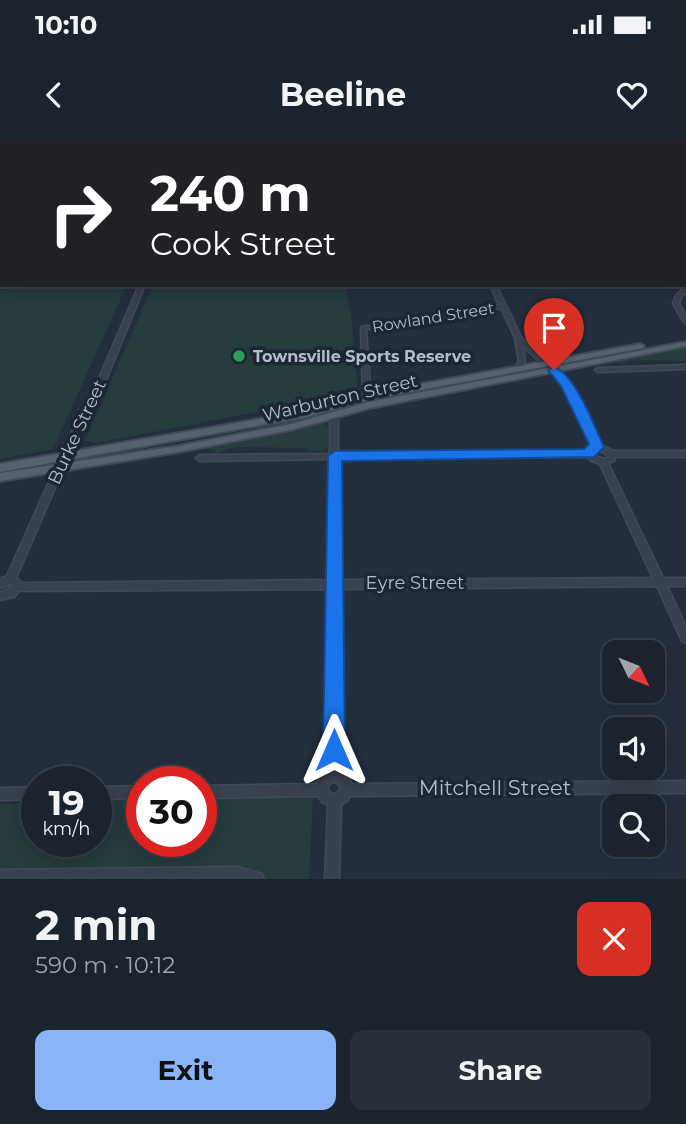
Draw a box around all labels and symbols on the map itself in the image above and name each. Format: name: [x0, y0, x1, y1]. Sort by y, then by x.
street label: Rowland Street: [371, 298, 496, 337]
pin: [524, 298, 584, 370]
place label: Townsville Sports Reserve: [253, 347, 471, 366]
marker: Townsville Sports Reserve: [231, 348, 247, 364]
street label: Warburton Street: [261, 370, 419, 426]
street label: Burke Street: [43, 376, 111, 488]
street label: Eyre Street: [366, 572, 464, 594]
north arrow: [602, 640, 665, 704]
position arrow: [297, 713, 371, 787]
speed limit sign: 30: [126, 766, 217, 857]
street label: Mitchell Street: [419, 775, 571, 800]

